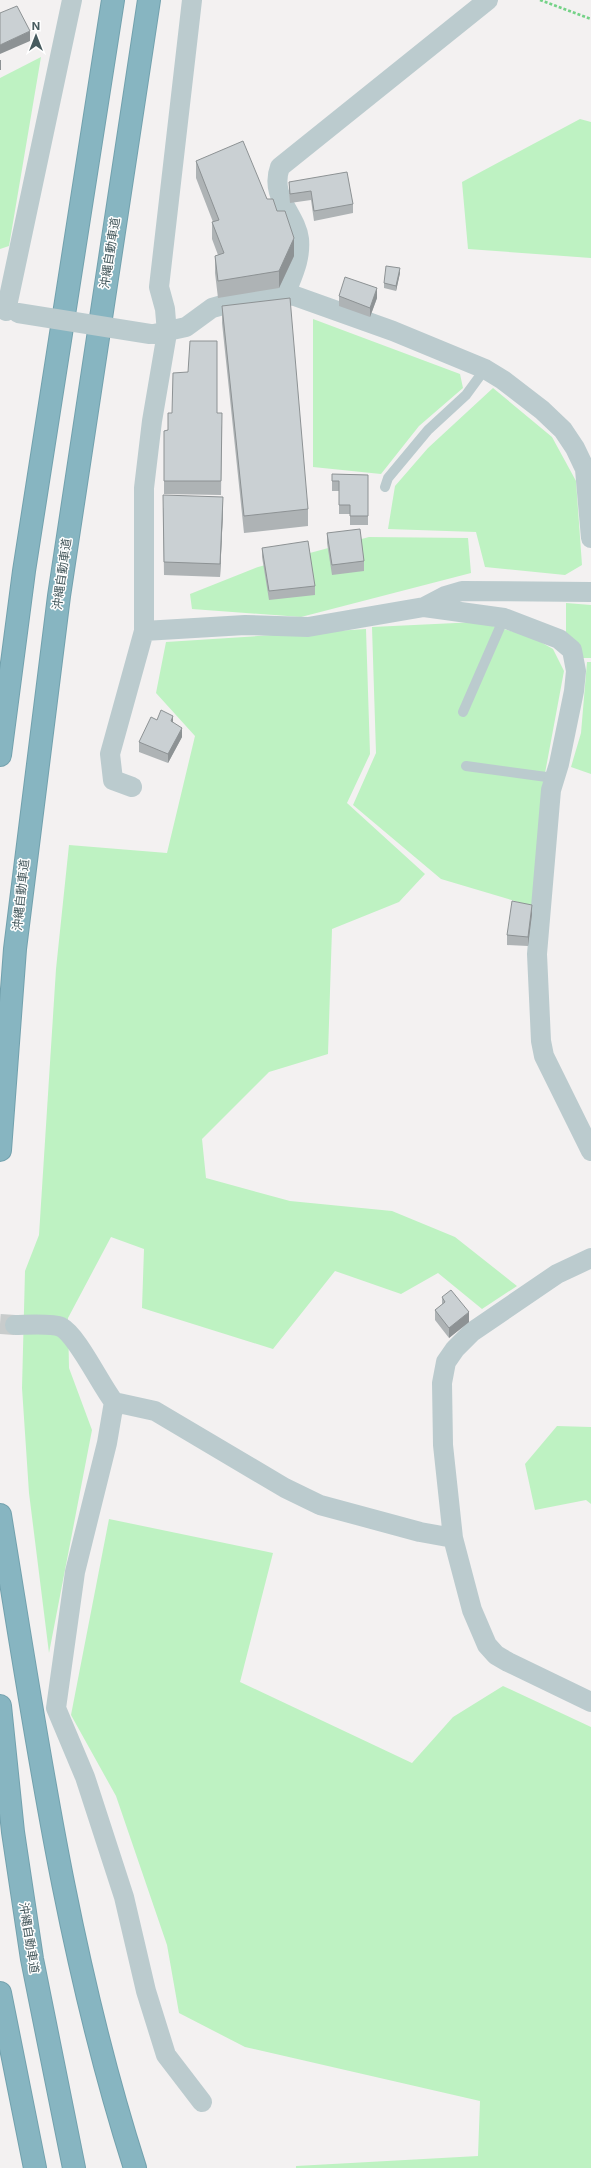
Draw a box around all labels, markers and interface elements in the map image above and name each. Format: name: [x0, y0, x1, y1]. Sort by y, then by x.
north arrow: [16, 16, 56, 56]
text: N: [32, 19, 40, 33]
street label: 沖縄自動車道: [96, 216, 123, 290]
street label: 沖縄自動車道: [49, 537, 74, 611]
street label: 沖縄自動車道: [9, 858, 32, 932]
street label: 沖縄自動車道: [16, 1901, 43, 1975]

